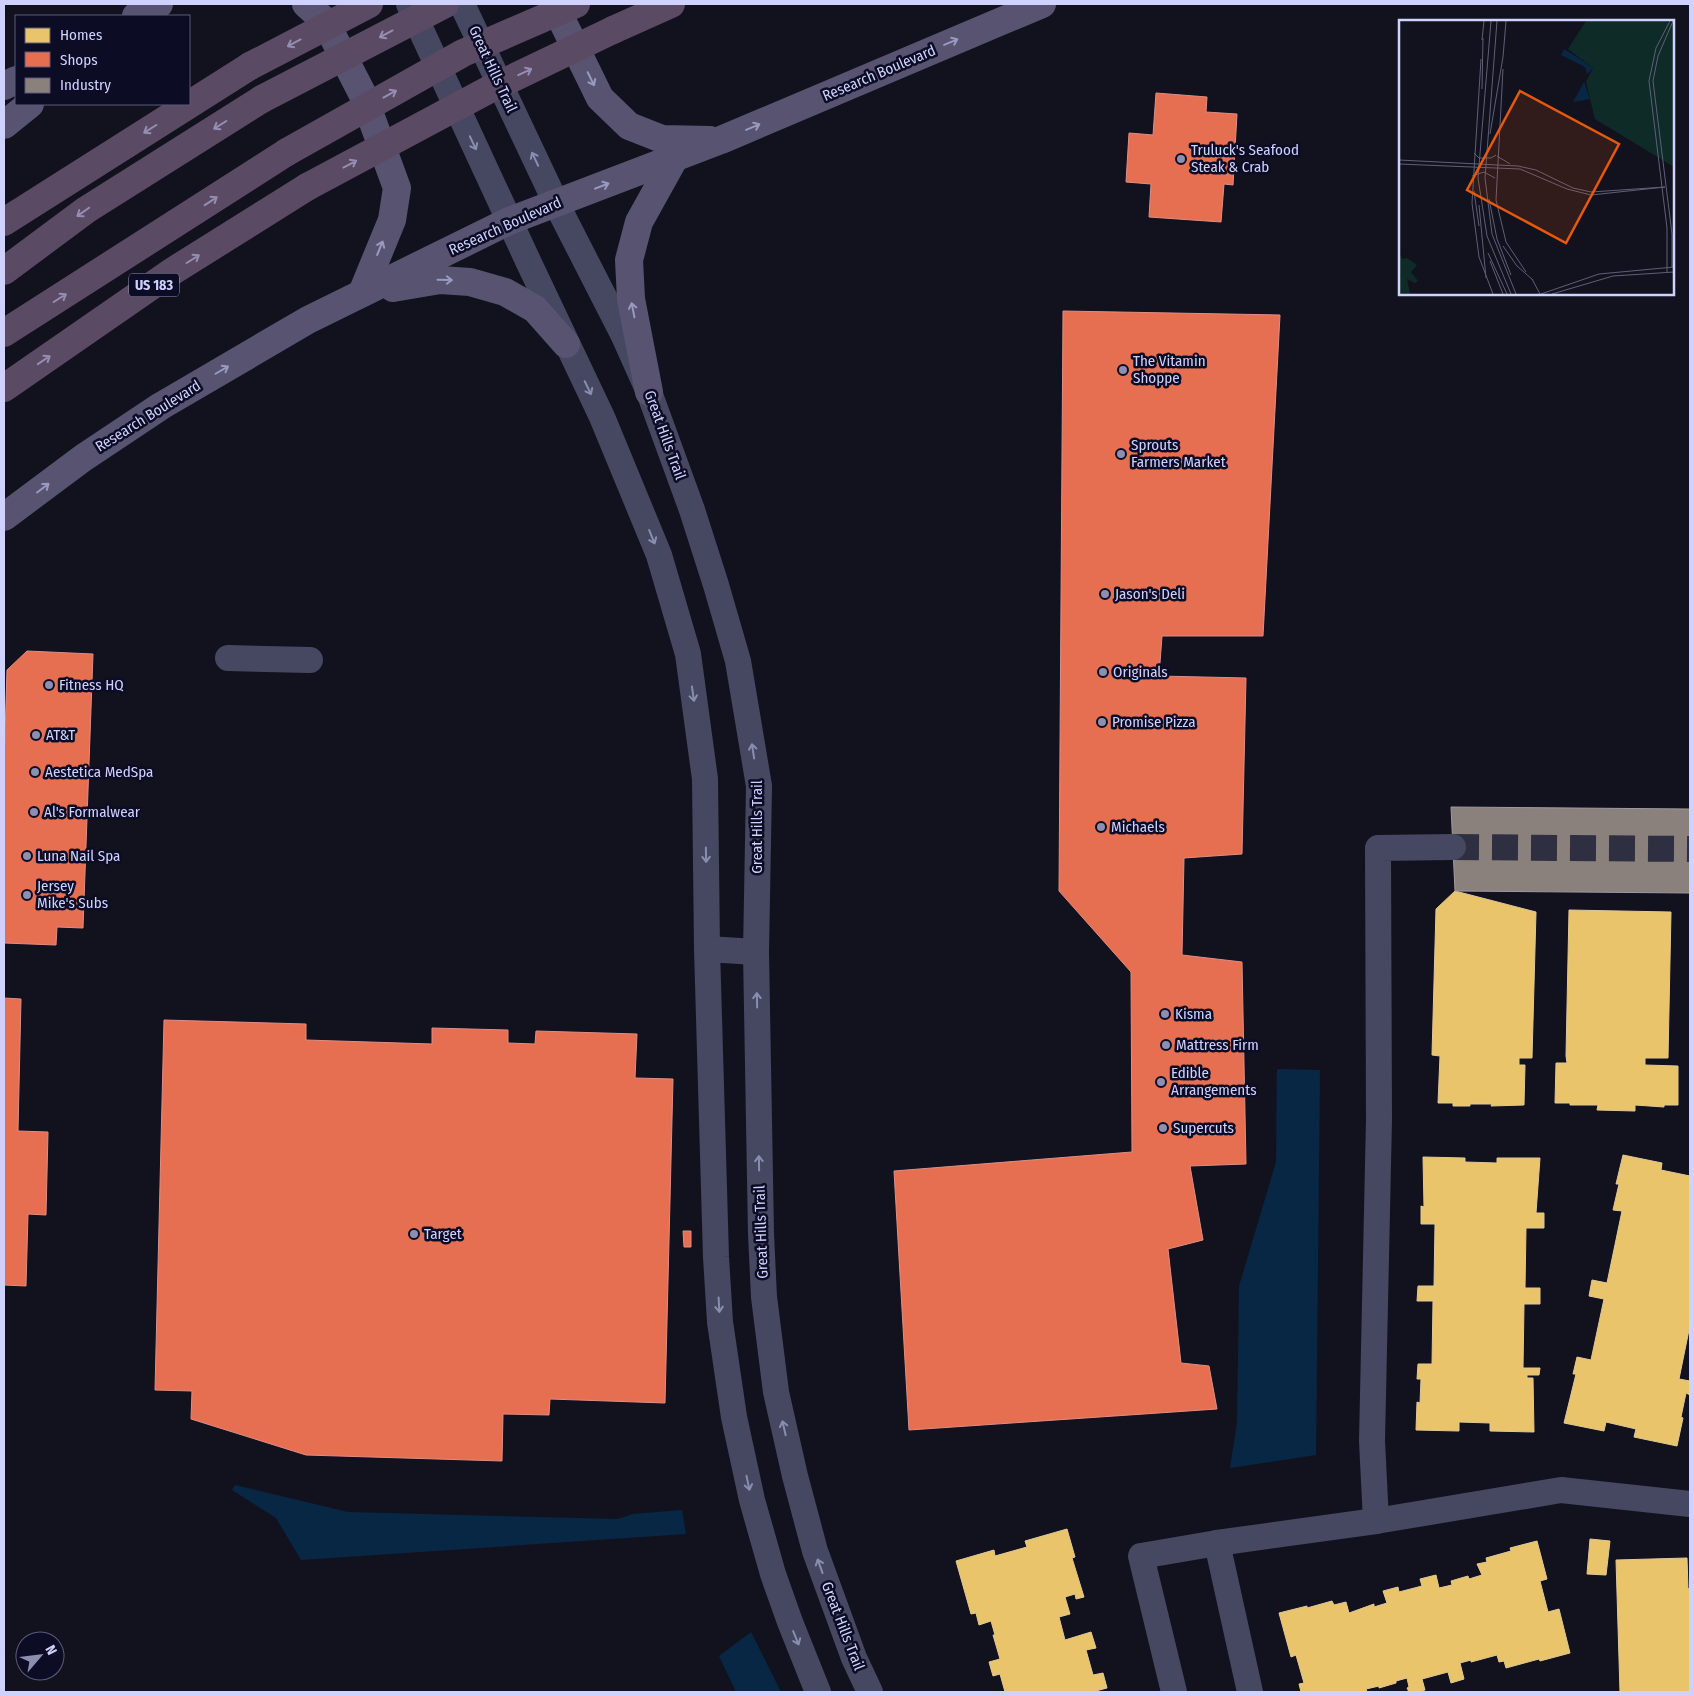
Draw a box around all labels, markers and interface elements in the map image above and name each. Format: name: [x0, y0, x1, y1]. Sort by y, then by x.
legend: [15, 15, 190, 105]
inset map: [1399, 20, 1674, 295]
street label: Great Hills Trail: [465, 23, 521, 115]
text: Homes: [60, 26, 102, 44]
one-way arrow: [379, 29, 394, 39]
one-way arrow: [943, 37, 958, 47]
one-way arrow: [287, 38, 302, 48]
street label: Research Boulevard: [820, 41, 938, 105]
text: Shops: [60, 51, 98, 69]
one-way arrow: [517, 67, 532, 77]
one-way arrow: [586, 71, 596, 86]
text: Industry: [60, 76, 111, 94]
one-way arrow: [383, 88, 397, 98]
one-way arrow: [214, 121, 228, 131]
one-way arrow: [745, 121, 760, 131]
one-way arrow: [144, 125, 158, 135]
one-way arrow: [468, 136, 478, 151]
place label: Truluck's Seafood Steak & Crab: [1191, 141, 1299, 176]
one-way arrow: [530, 152, 540, 167]
marker: Truluck's Seafood Steak & Crab: [1175, 153, 1187, 165]
one-way arrow: [342, 159, 357, 168]
one-way arrow: [593, 181, 609, 190]
street label: Research Boulevard: [446, 193, 564, 259]
one-way arrow: [204, 195, 218, 205]
one-way arrow: [76, 207, 90, 217]
one-way arrow: [376, 241, 386, 256]
one-way arrow: [185, 253, 199, 263]
road number: US 183: [129, 274, 179, 296]
one-way arrow: [436, 276, 452, 285]
one-way arrow: [52, 293, 66, 303]
one-way arrow: [627, 302, 637, 318]
place label: The Vitamin Shoppe: [1133, 352, 1206, 387]
one-way arrow: [37, 355, 51, 365]
marker: The Vitamin Shoppe: [1117, 364, 1129, 376]
one-way arrow: [215, 365, 230, 375]
street label: Research Boulevard: [92, 376, 204, 456]
one-way arrow: [584, 380, 593, 395]
street label: Great Hills Trail: [641, 388, 689, 482]
place label: Sprouts Farmers Market: [1131, 436, 1226, 471]
marker: Sprouts Farmers Market: [1115, 448, 1127, 460]
one-way arrow: [36, 483, 50, 493]
one-way arrow: [648, 529, 657, 544]
place label: Jason's Deli: [1115, 585, 1185, 603]
marker: Jason's Deli: [1099, 588, 1111, 600]
place label: Originals: [1113, 663, 1168, 681]
marker: Originals: [1097, 666, 1109, 678]
place label: Fitness HQ: [59, 676, 124, 694]
marker: Fitness HQ: [43, 679, 55, 691]
one-way arrow: [688, 685, 698, 701]
place label: Promise Pizza: [1112, 713, 1196, 731]
marker: Promise Pizza: [1096, 716, 1108, 728]
place label: AT&T: [46, 726, 75, 744]
marker: AT&T: [30, 729, 42, 741]
one-way arrow: [747, 743, 757, 759]
place label: Aestetica MedSpa: [45, 763, 153, 781]
marker: Aestetica MedSpa: [29, 766, 41, 778]
street label: Great Hills Trail: [748, 780, 766, 874]
place label: Al's Formalwear: [44, 803, 141, 821]
marker: Al's Formalwear: [28, 806, 40, 818]
place label: Michaels: [1111, 818, 1165, 836]
marker: Michaels: [1095, 821, 1107, 833]
place label: Luna Nail Spa: [37, 847, 120, 865]
one-way arrow: [701, 847, 711, 863]
marker: Luna Nail Spa: [21, 850, 33, 862]
place label: Jersey Mike's Subs: [37, 877, 108, 912]
marker: Jersey Mike's Subs: [21, 889, 33, 901]
one-way arrow: [752, 992, 762, 1008]
place label: Kisma: [1175, 1005, 1212, 1023]
marker: Kisma: [1159, 1008, 1171, 1020]
place label: Mattress Firm: [1176, 1036, 1259, 1054]
marker: Mattress Firm: [1160, 1039, 1172, 1051]
place label: Edible Arrangements: [1171, 1064, 1257, 1099]
marker: Edible Arrangements: [1155, 1076, 1167, 1088]
place label: Supercuts: [1173, 1119, 1234, 1137]
marker: Supercuts: [1157, 1122, 1169, 1134]
one-way arrow: [755, 1155, 764, 1171]
street label: Great Hills Trail: [750, 1185, 772, 1279]
place label: Target: [424, 1225, 462, 1243]
marker: Target: [408, 1228, 420, 1240]
one-way arrow: [715, 1297, 724, 1313]
one-way arrow: [779, 1421, 789, 1437]
one-way arrow: [744, 1475, 753, 1491]
one-way arrow: [815, 1559, 824, 1574]
street label: Great Hills Trail: [818, 1579, 868, 1673]
one-way arrow: [792, 1630, 801, 1645]
north arrow: [15, 1631, 65, 1681]
text: N: [42, 1642, 61, 1658]

